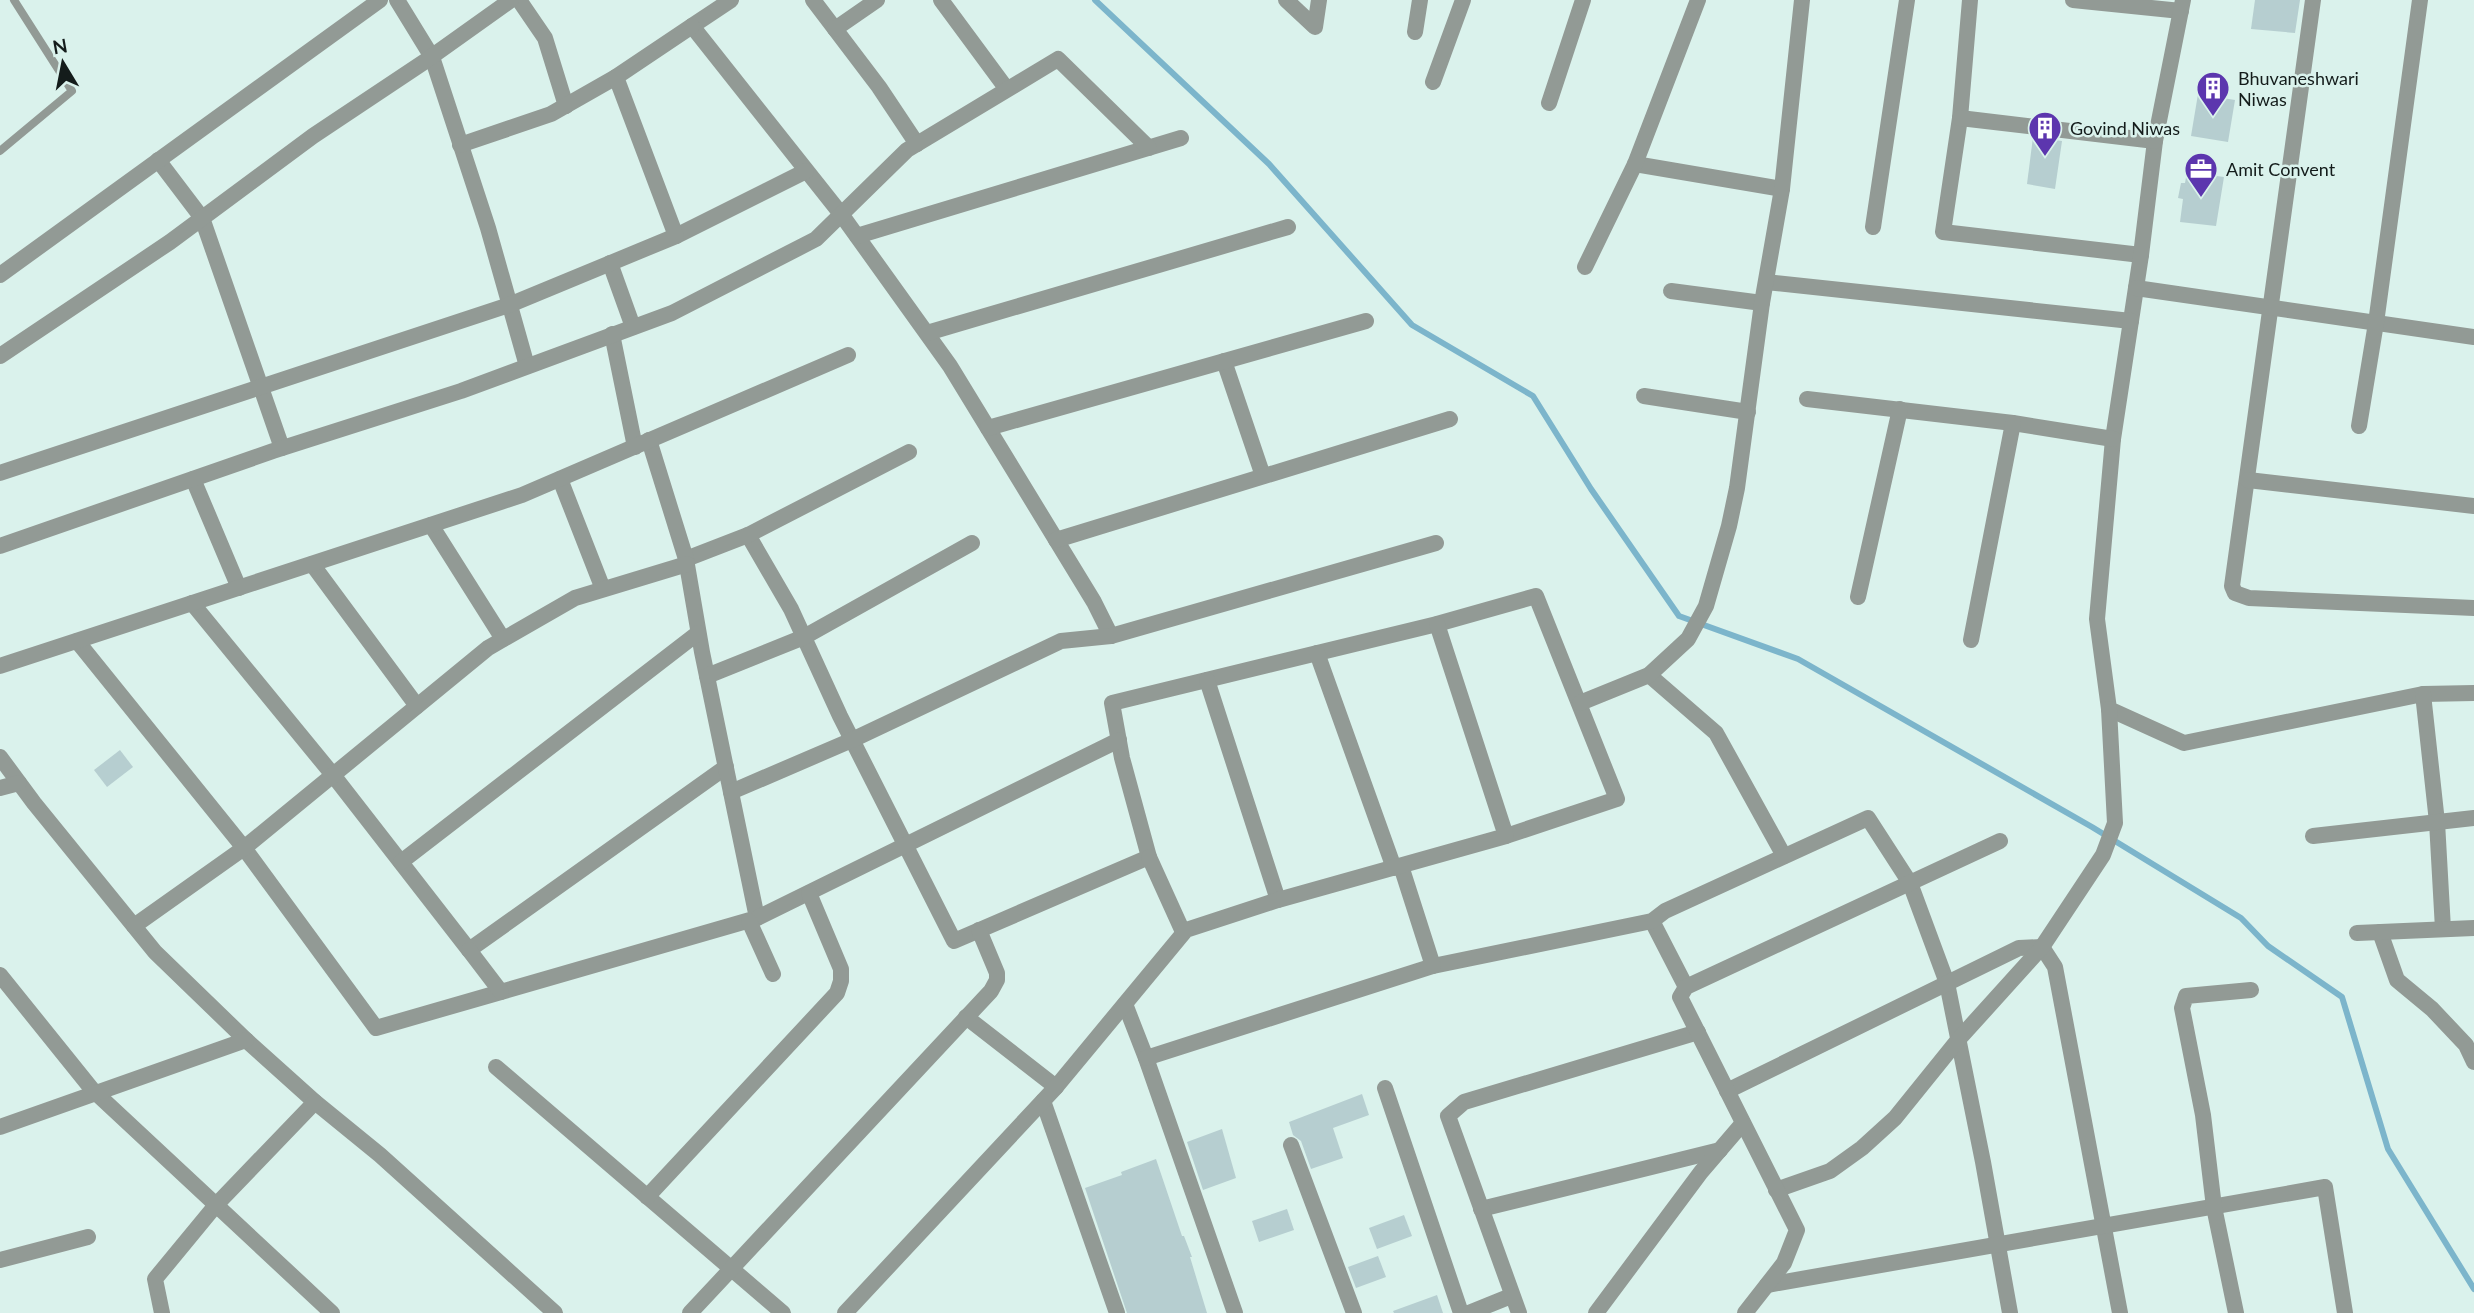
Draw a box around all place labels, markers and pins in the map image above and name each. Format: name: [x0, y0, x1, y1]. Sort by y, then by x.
place label: Bhuvaneshwari Niwas: [2238, 67, 2359, 110]
building icon: Bhuvaneshwari Niwas: [2194, 69, 2232, 118]
building icon: Govind Niwas: [2026, 109, 2064, 158]
place label: Govind Niwas: [2070, 117, 2180, 139]
office icon: Amit Convent: [2182, 150, 2220, 199]
place label: Amit Convent: [2226, 158, 2336, 180]

